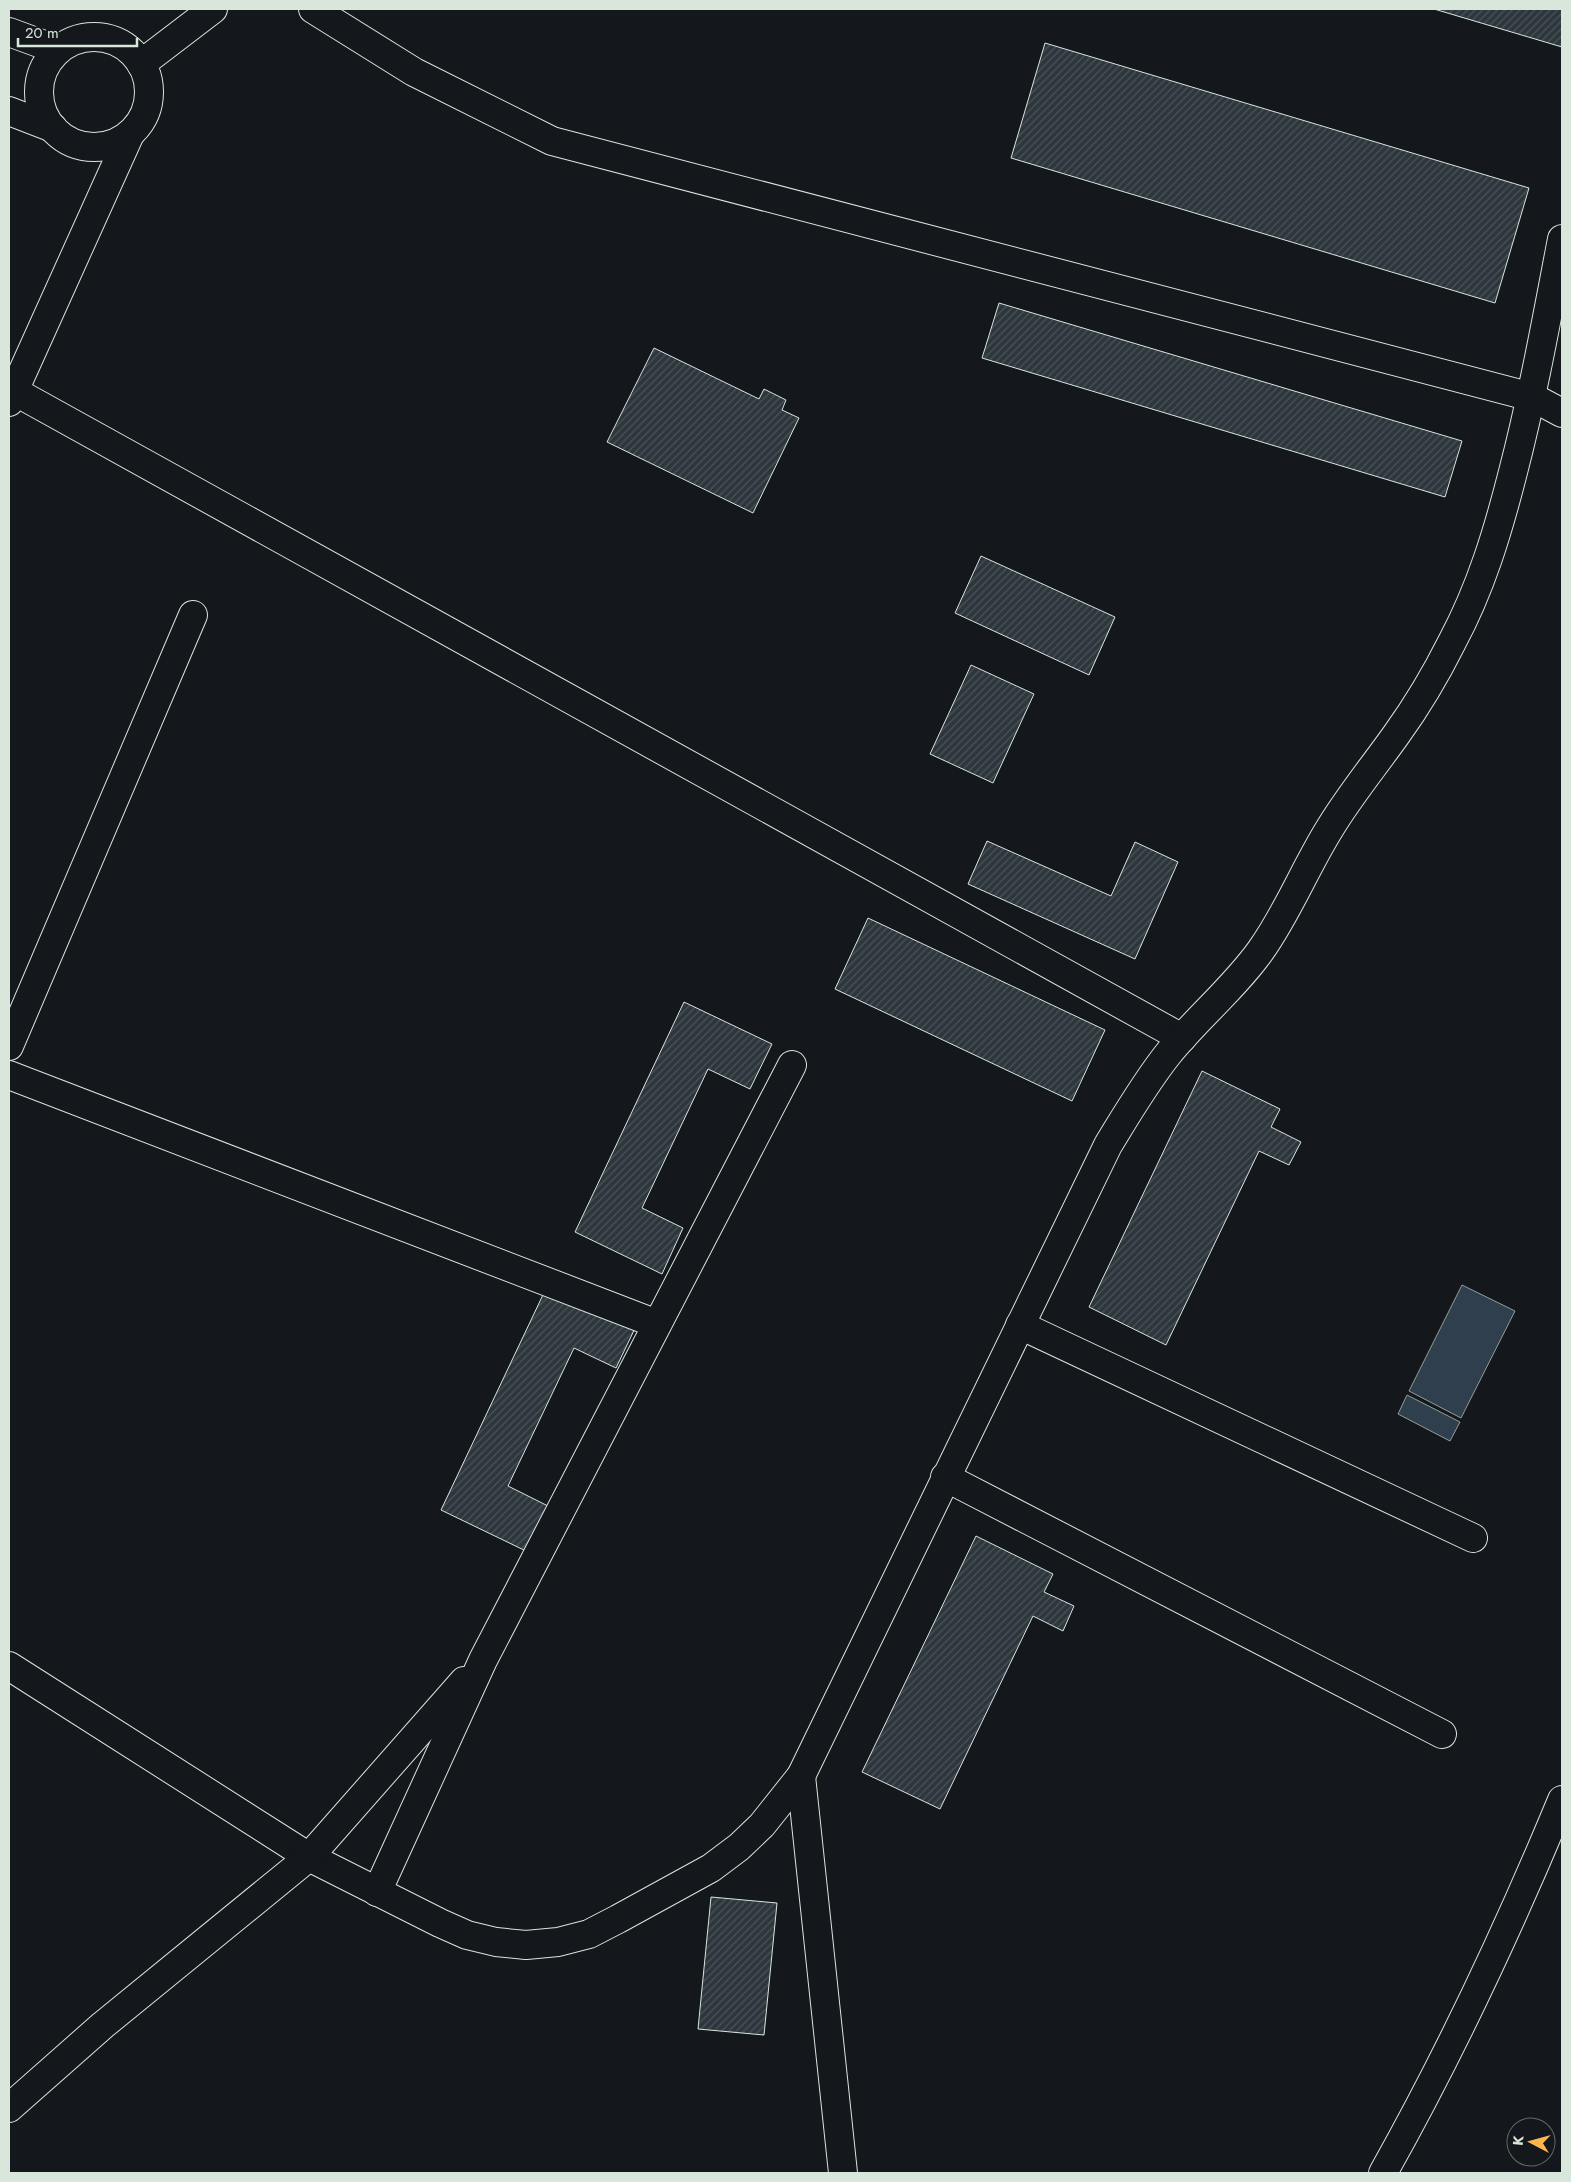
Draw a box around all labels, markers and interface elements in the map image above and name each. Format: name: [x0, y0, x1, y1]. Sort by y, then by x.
scale bar: [18, 15, 136, 47]
text: 20 m: [25, 22, 59, 44]
north arrow: [1506, 2117, 1556, 2167]
text: K: [1508, 2135, 1529, 2147]

